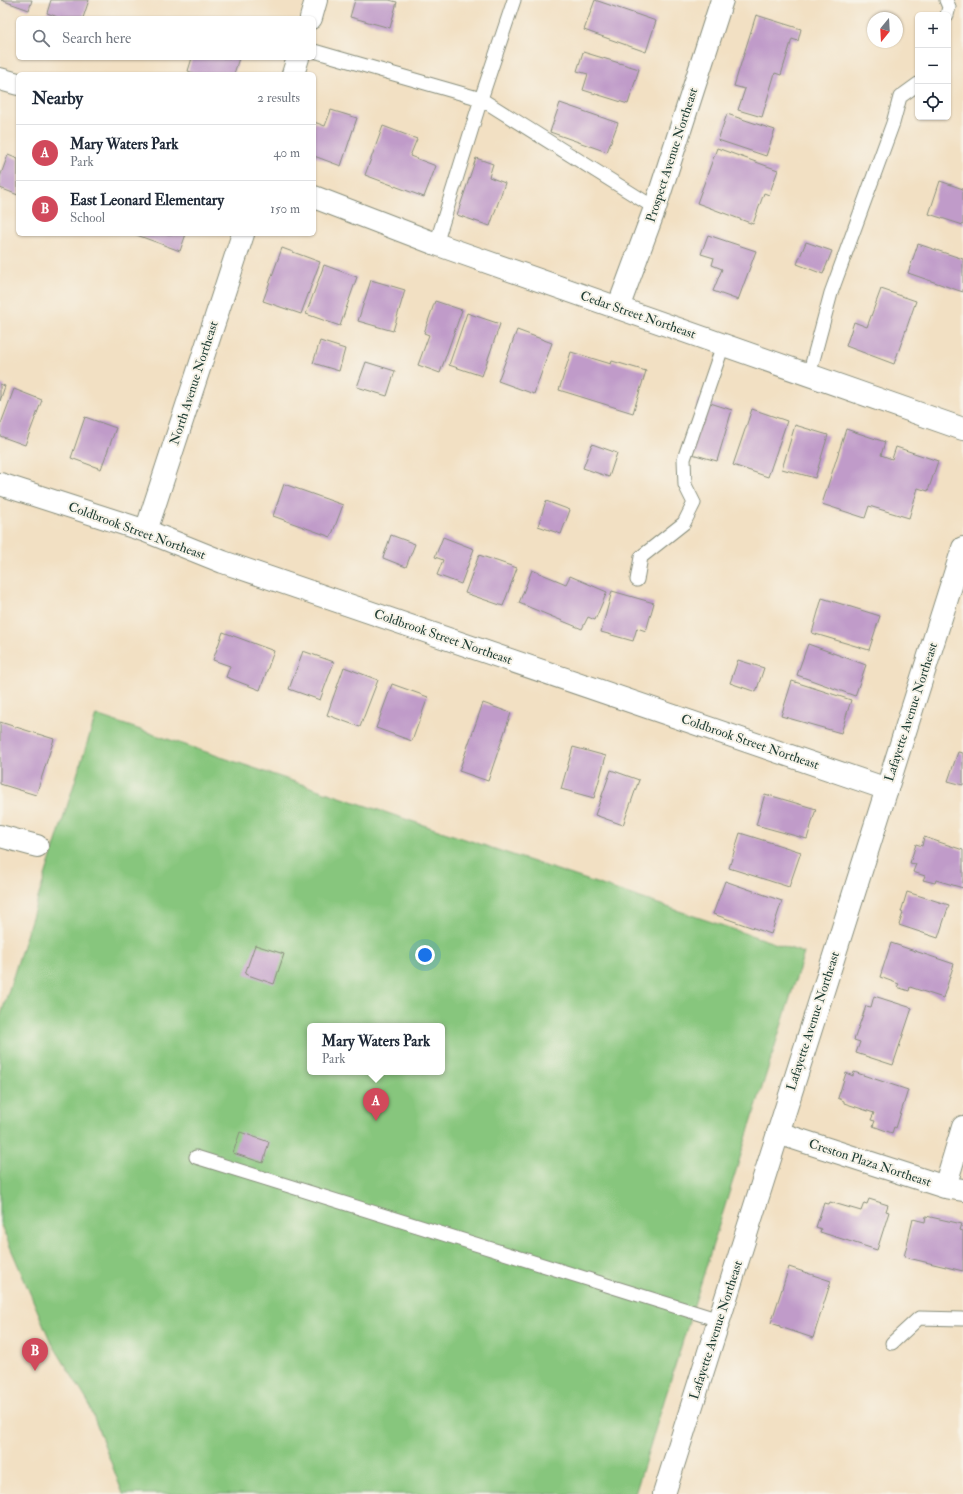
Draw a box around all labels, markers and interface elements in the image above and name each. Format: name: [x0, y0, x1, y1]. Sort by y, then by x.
north arrow: [867, 12, 903, 48]
map controls: [915, 12, 951, 120]
button: +: [915, 12, 951, 48]
search box: [16, 16, 316, 60]
icon: search: [30, 27, 52, 49]
text: Search here: [62, 29, 131, 48]
button: −: [915, 48, 951, 84]
button: locate: [915, 84, 951, 120]
street label: Prospect Avenue Northeast: [643, 86, 702, 225]
text: Nearby: [32, 88, 83, 109]
text: 2 results: [257, 90, 300, 106]
text: Mary Waters Park: [70, 135, 178, 154]
text: A: [41, 145, 49, 161]
text: 40 m: [274, 145, 300, 161]
text: Park: [70, 154, 94, 170]
text: East Leonard Elementary: [70, 191, 224, 210]
text: B: [41, 201, 49, 217]
text: 150 m: [270, 201, 300, 217]
text: School: [70, 210, 105, 226]
street label: Cedar Street Northeast: [578, 288, 698, 342]
street label: North Avenue Northeast: [166, 319, 222, 447]
street label: Coldbrook Street Northeast: [66, 499, 208, 563]
street label: Coldbrook Street Northeast: [372, 606, 514, 668]
street label: Lafayette Avenue Northeast: [881, 641, 942, 784]
street label: Coldbrook Street Northeast: [679, 711, 821, 773]
your location: [415, 945, 435, 965]
street label: Lafayette Avenue Northeast: [783, 950, 844, 1093]
popup: [307, 1023, 445, 1075]
text: Mary Waters Park: [322, 1032, 430, 1051]
text: Park: [322, 1051, 345, 1067]
pin: A: [363, 1088, 389, 1121]
street label: Creston Plaza Northeast: [807, 1136, 933, 1190]
street label: Lafayette Avenue Northeast: [686, 1259, 747, 1402]
pin: B: [22, 1338, 48, 1371]

